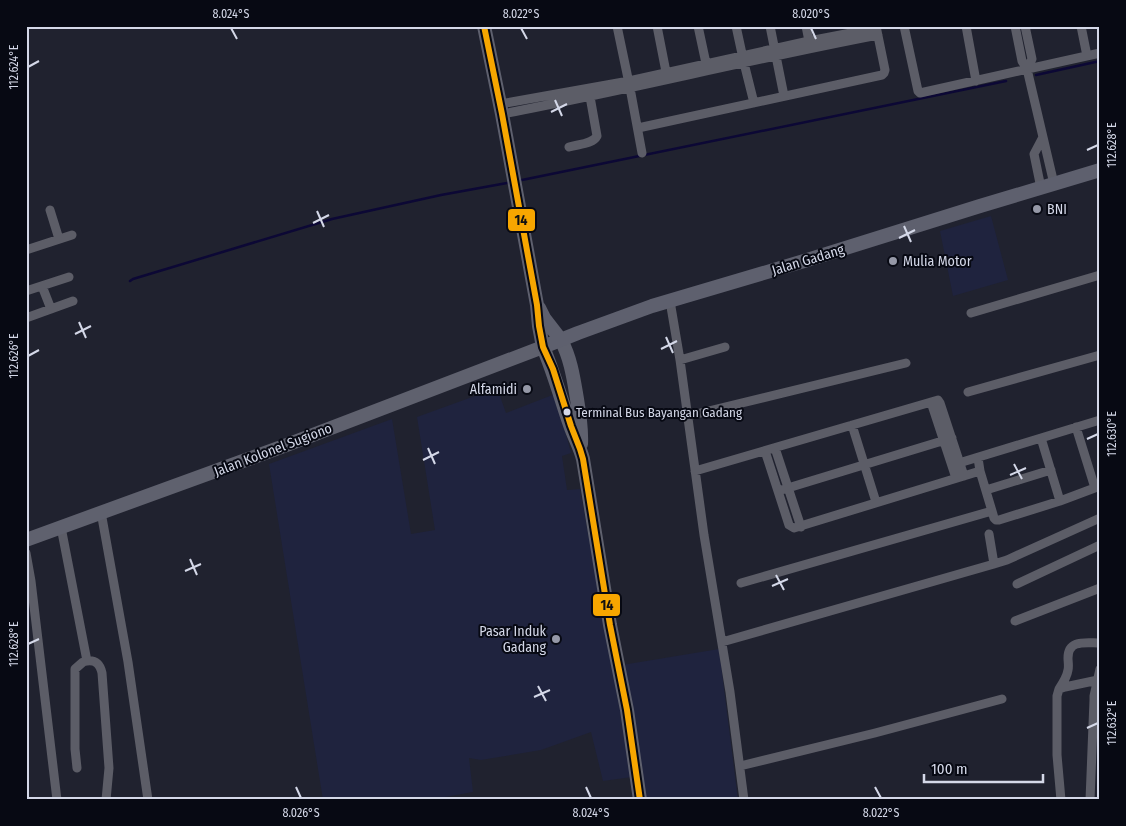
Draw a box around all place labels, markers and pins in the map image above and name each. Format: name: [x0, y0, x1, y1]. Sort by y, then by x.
place label: BNI: [1047, 201, 1067, 218]
marker: BNI: [1031, 203, 1043, 215]
place label: Mulia Motor: [903, 253, 972, 270]
marker: Mulia Motor: [887, 255, 899, 267]
place label: Alfamidi: [470, 381, 517, 398]
marker: Alfamidi: [521, 383, 533, 395]
place label: Terminal Bus Bayangan Gadang: [576, 405, 743, 420]
marker: Terminal Bus Bayangan Gadang: [562, 407, 572, 417]
place label: Pasar Induk Gadang: [479, 623, 546, 656]
marker: Pasar Induk Gadang: [550, 633, 562, 645]

